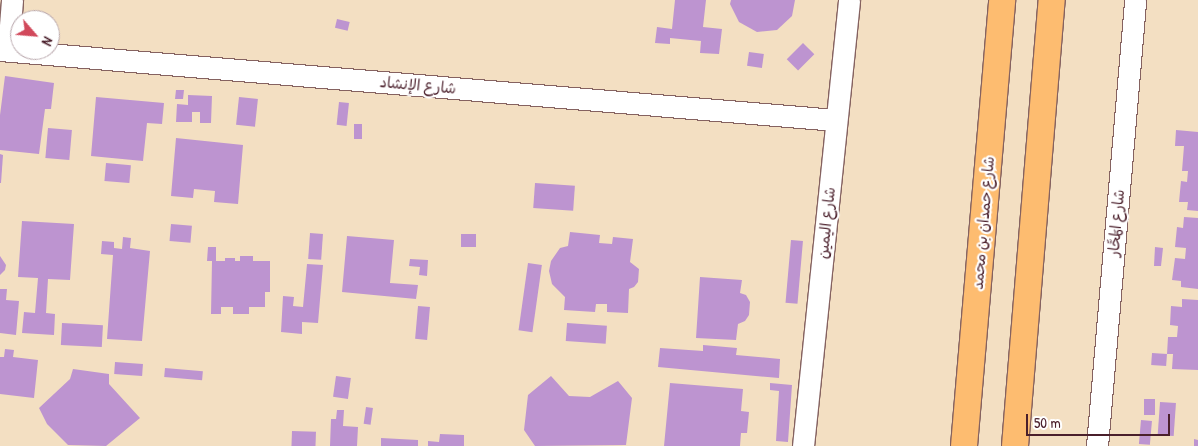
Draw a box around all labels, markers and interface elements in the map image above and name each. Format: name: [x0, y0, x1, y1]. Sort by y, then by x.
north arrow: [10, 10, 60, 60]
text: N: [38, 34, 58, 49]
street label: شارع الإنشاد: [379, 73, 457, 97]
street label: شارع حمدان بن محمد: [968, 156, 998, 290]
street label: شارع اليمين: [813, 186, 839, 260]
street label: شارع المَحَّار: [1104, 189, 1128, 257]
scale bar: [1028, 404, 1172, 436]
text: 50 m: [1034, 412, 1061, 433]

